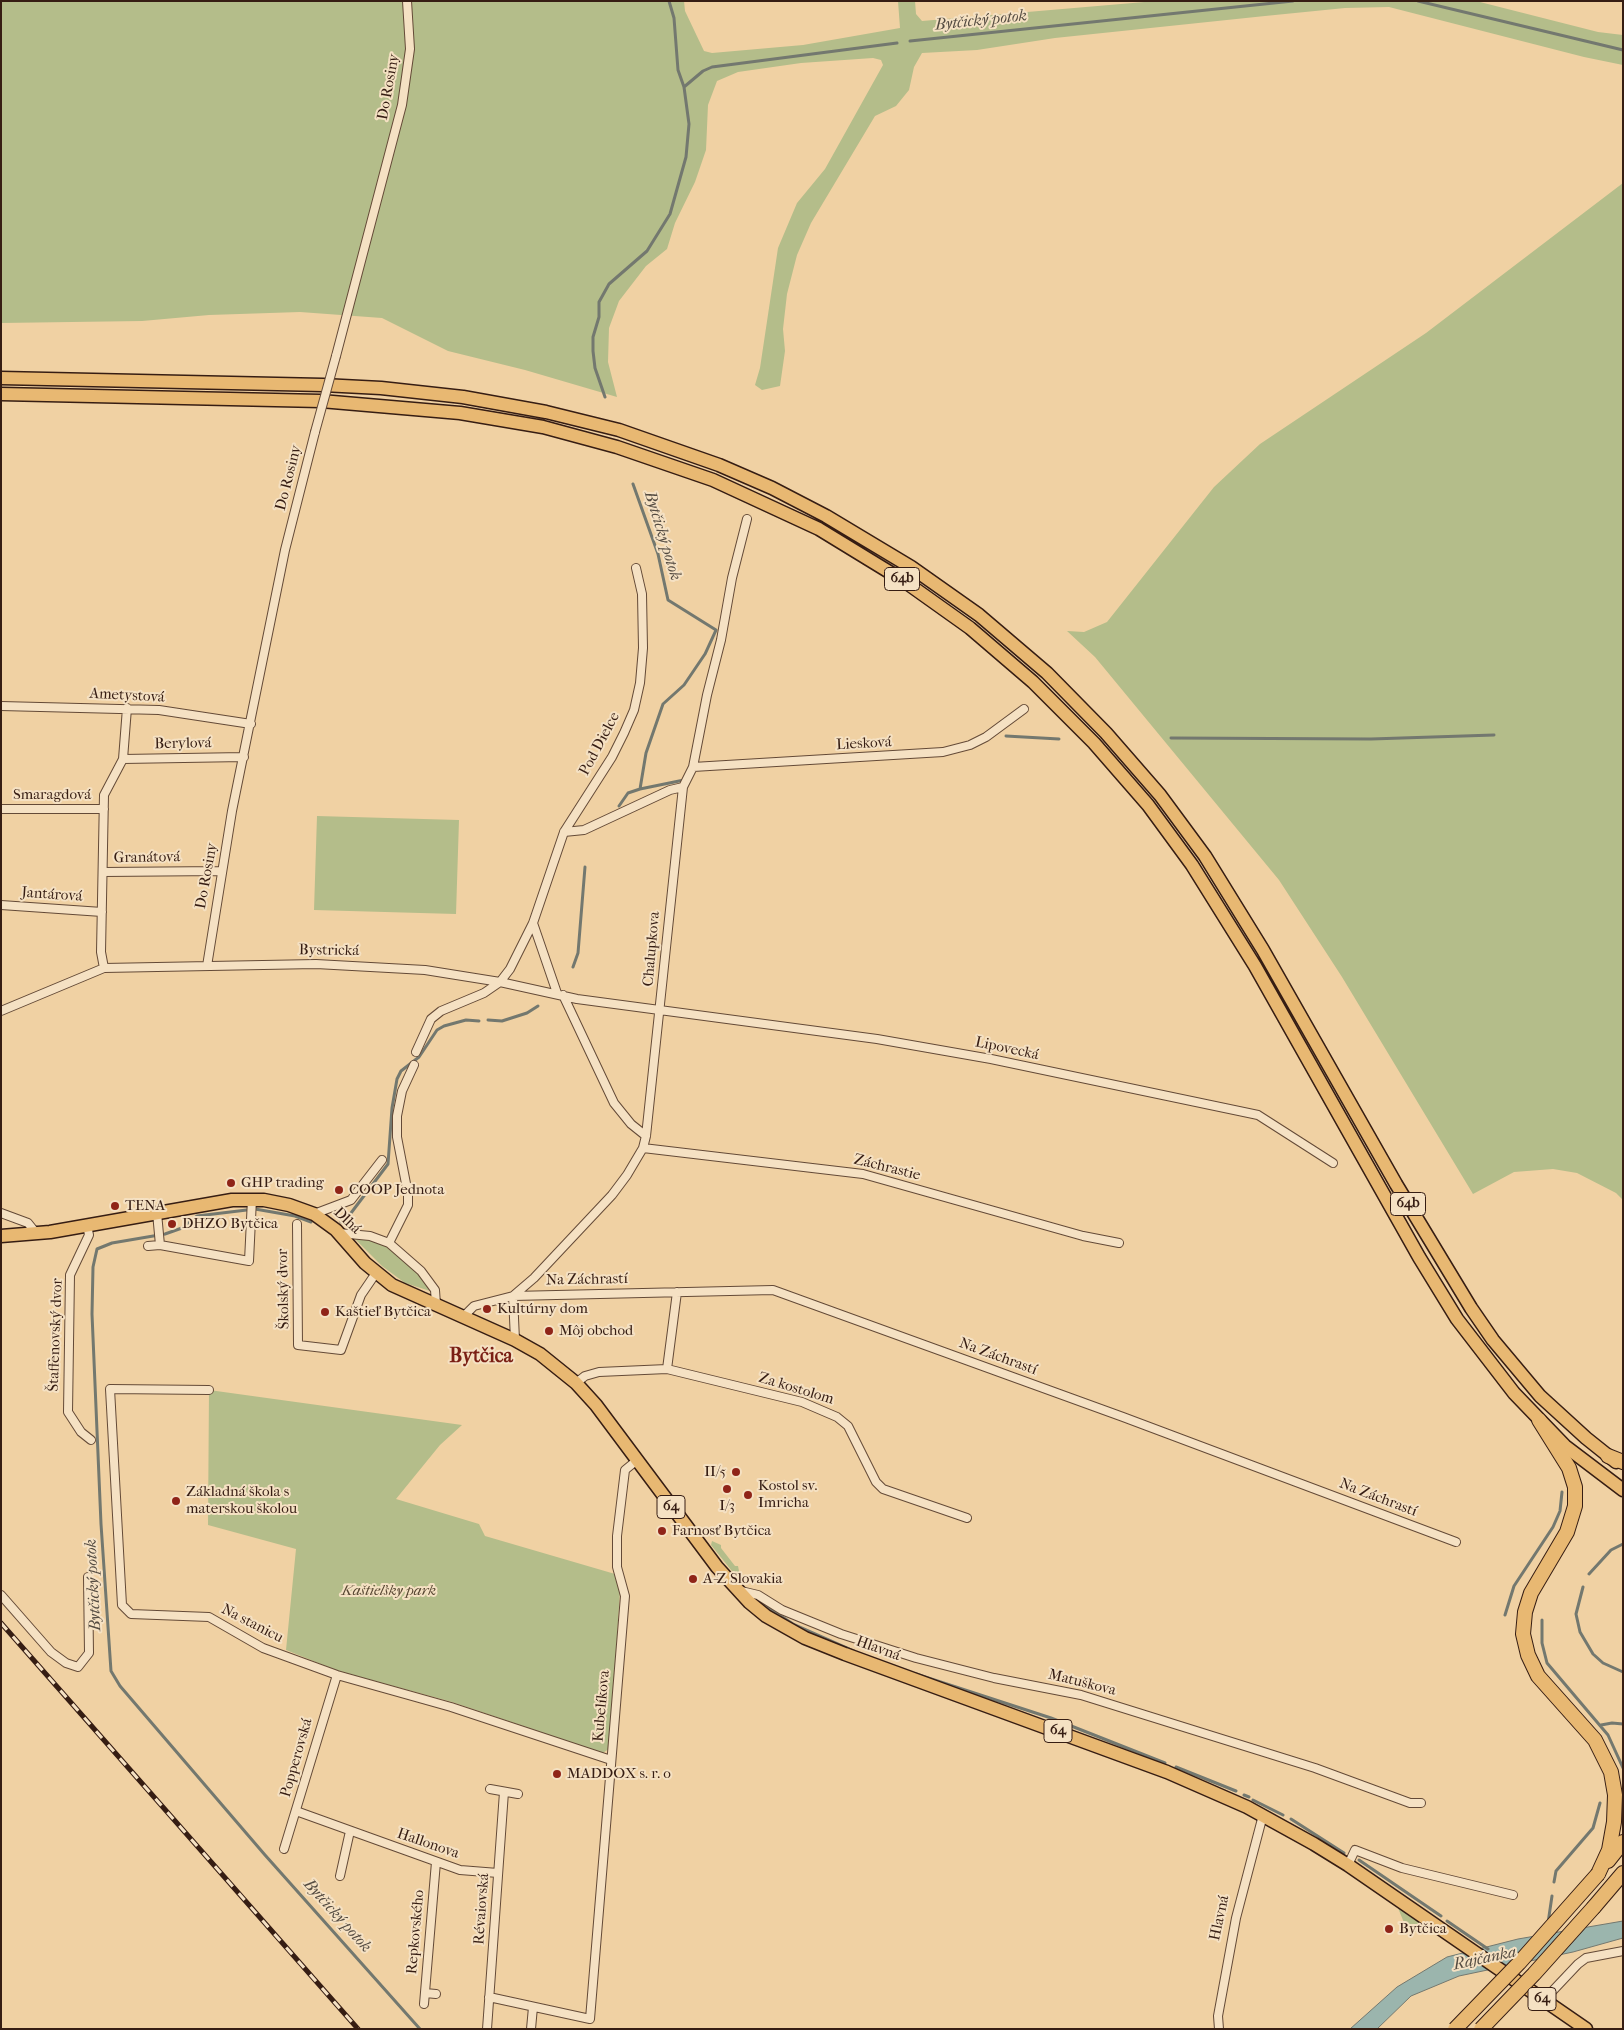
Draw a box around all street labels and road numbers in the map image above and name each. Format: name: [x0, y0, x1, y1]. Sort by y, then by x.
street label: Do Rosiny: [374, 53, 404, 121]
street label: Do Rosiny: [272, 443, 306, 513]
road number: 64b: [884, 568, 920, 590]
street label: Ametystová: [89, 685, 165, 707]
street label: Pod Dielce: [576, 709, 624, 779]
street label: Liesková: [836, 734, 892, 754]
street label: Berylová: [154, 735, 212, 753]
street label: Smaragdová: [13, 786, 91, 804]
street label: Do Rosiny: [192, 842, 222, 910]
street label: Granátová: [114, 848, 180, 868]
street label: Jantárová: [21, 884, 83, 906]
street label: Chalupkova: [640, 911, 664, 987]
street label: Bystrická: [299, 941, 359, 961]
street label: Lipovecká: [973, 1033, 1041, 1065]
street label: Záchrastie: [852, 1151, 922, 1185]
road number: 64b: [1390, 1192, 1426, 1216]
street label: Dlhá: [330, 1204, 364, 1238]
street label: Školský dvor: [274, 1249, 294, 1329]
street label: Na Záchrastí: [546, 1270, 628, 1290]
street label: Štaffenovský dvor: [45, 1278, 67, 1392]
street label: Na Záchrastí: [956, 1335, 1040, 1379]
street label: Za kostolom: [756, 1369, 836, 1409]
street label: Na Záchrastí: [1337, 1475, 1419, 1521]
road number: 64: [657, 1495, 685, 1518]
street label: Na stanicu: [218, 1601, 286, 1647]
street label: Hlavná: [853, 1633, 903, 1665]
street label: Matuškova: [1046, 1666, 1118, 1700]
street label: Kubelíkova: [590, 1669, 614, 1743]
street label: Popperovská: [277, 1716, 317, 1800]
road number: 64: [1044, 1720, 1072, 1742]
street label: Hallonova: [394, 1825, 462, 1863]
street label: Révaiovská: [471, 1873, 493, 1945]
street label: Repkovského: [403, 1889, 429, 1975]
street label: Hlavná: [1206, 1894, 1234, 1942]
road number: 64: [1528, 1988, 1556, 2010]

